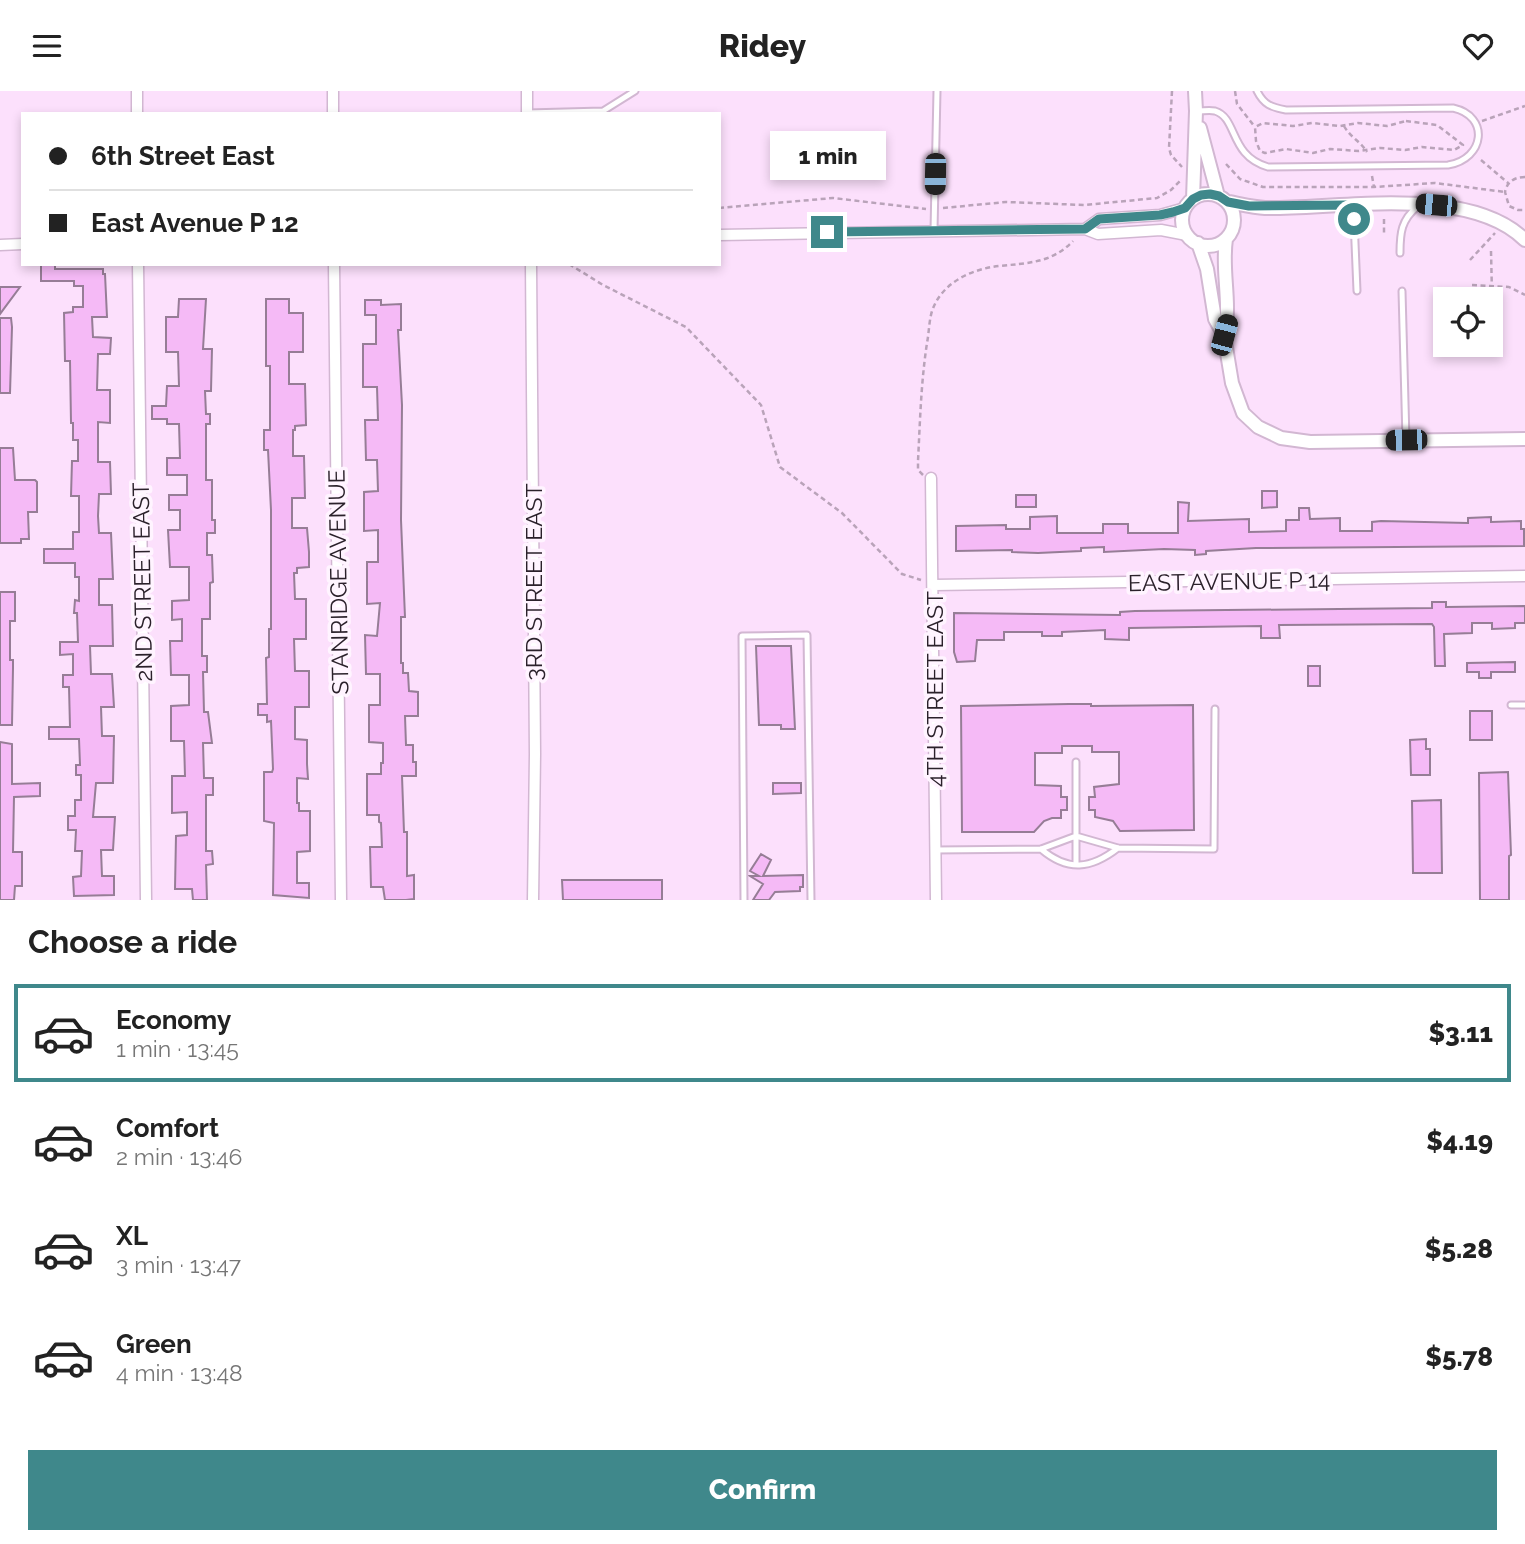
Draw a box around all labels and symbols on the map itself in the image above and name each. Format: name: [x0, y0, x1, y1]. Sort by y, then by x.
callout: 1 min: [769, 131, 885, 179]
car: [925, 153, 946, 195]
car: [1415, 193, 1458, 217]
route start: [1338, 203, 1370, 235]
route end: [811, 216, 843, 248]
car: [1209, 312, 1240, 358]
car: [1385, 429, 1428, 451]
street label: STANRIDGE AVENUE: [323, 469, 353, 695]
street label: 2ND STREET EAST: [127, 482, 157, 682]
street label: 3RD STREET EAST: [520, 483, 547, 681]
street label: EAST AVENUE P 14: [1128, 566, 1330, 596]
street label: 4TH STREET EAST: [921, 591, 948, 787]

